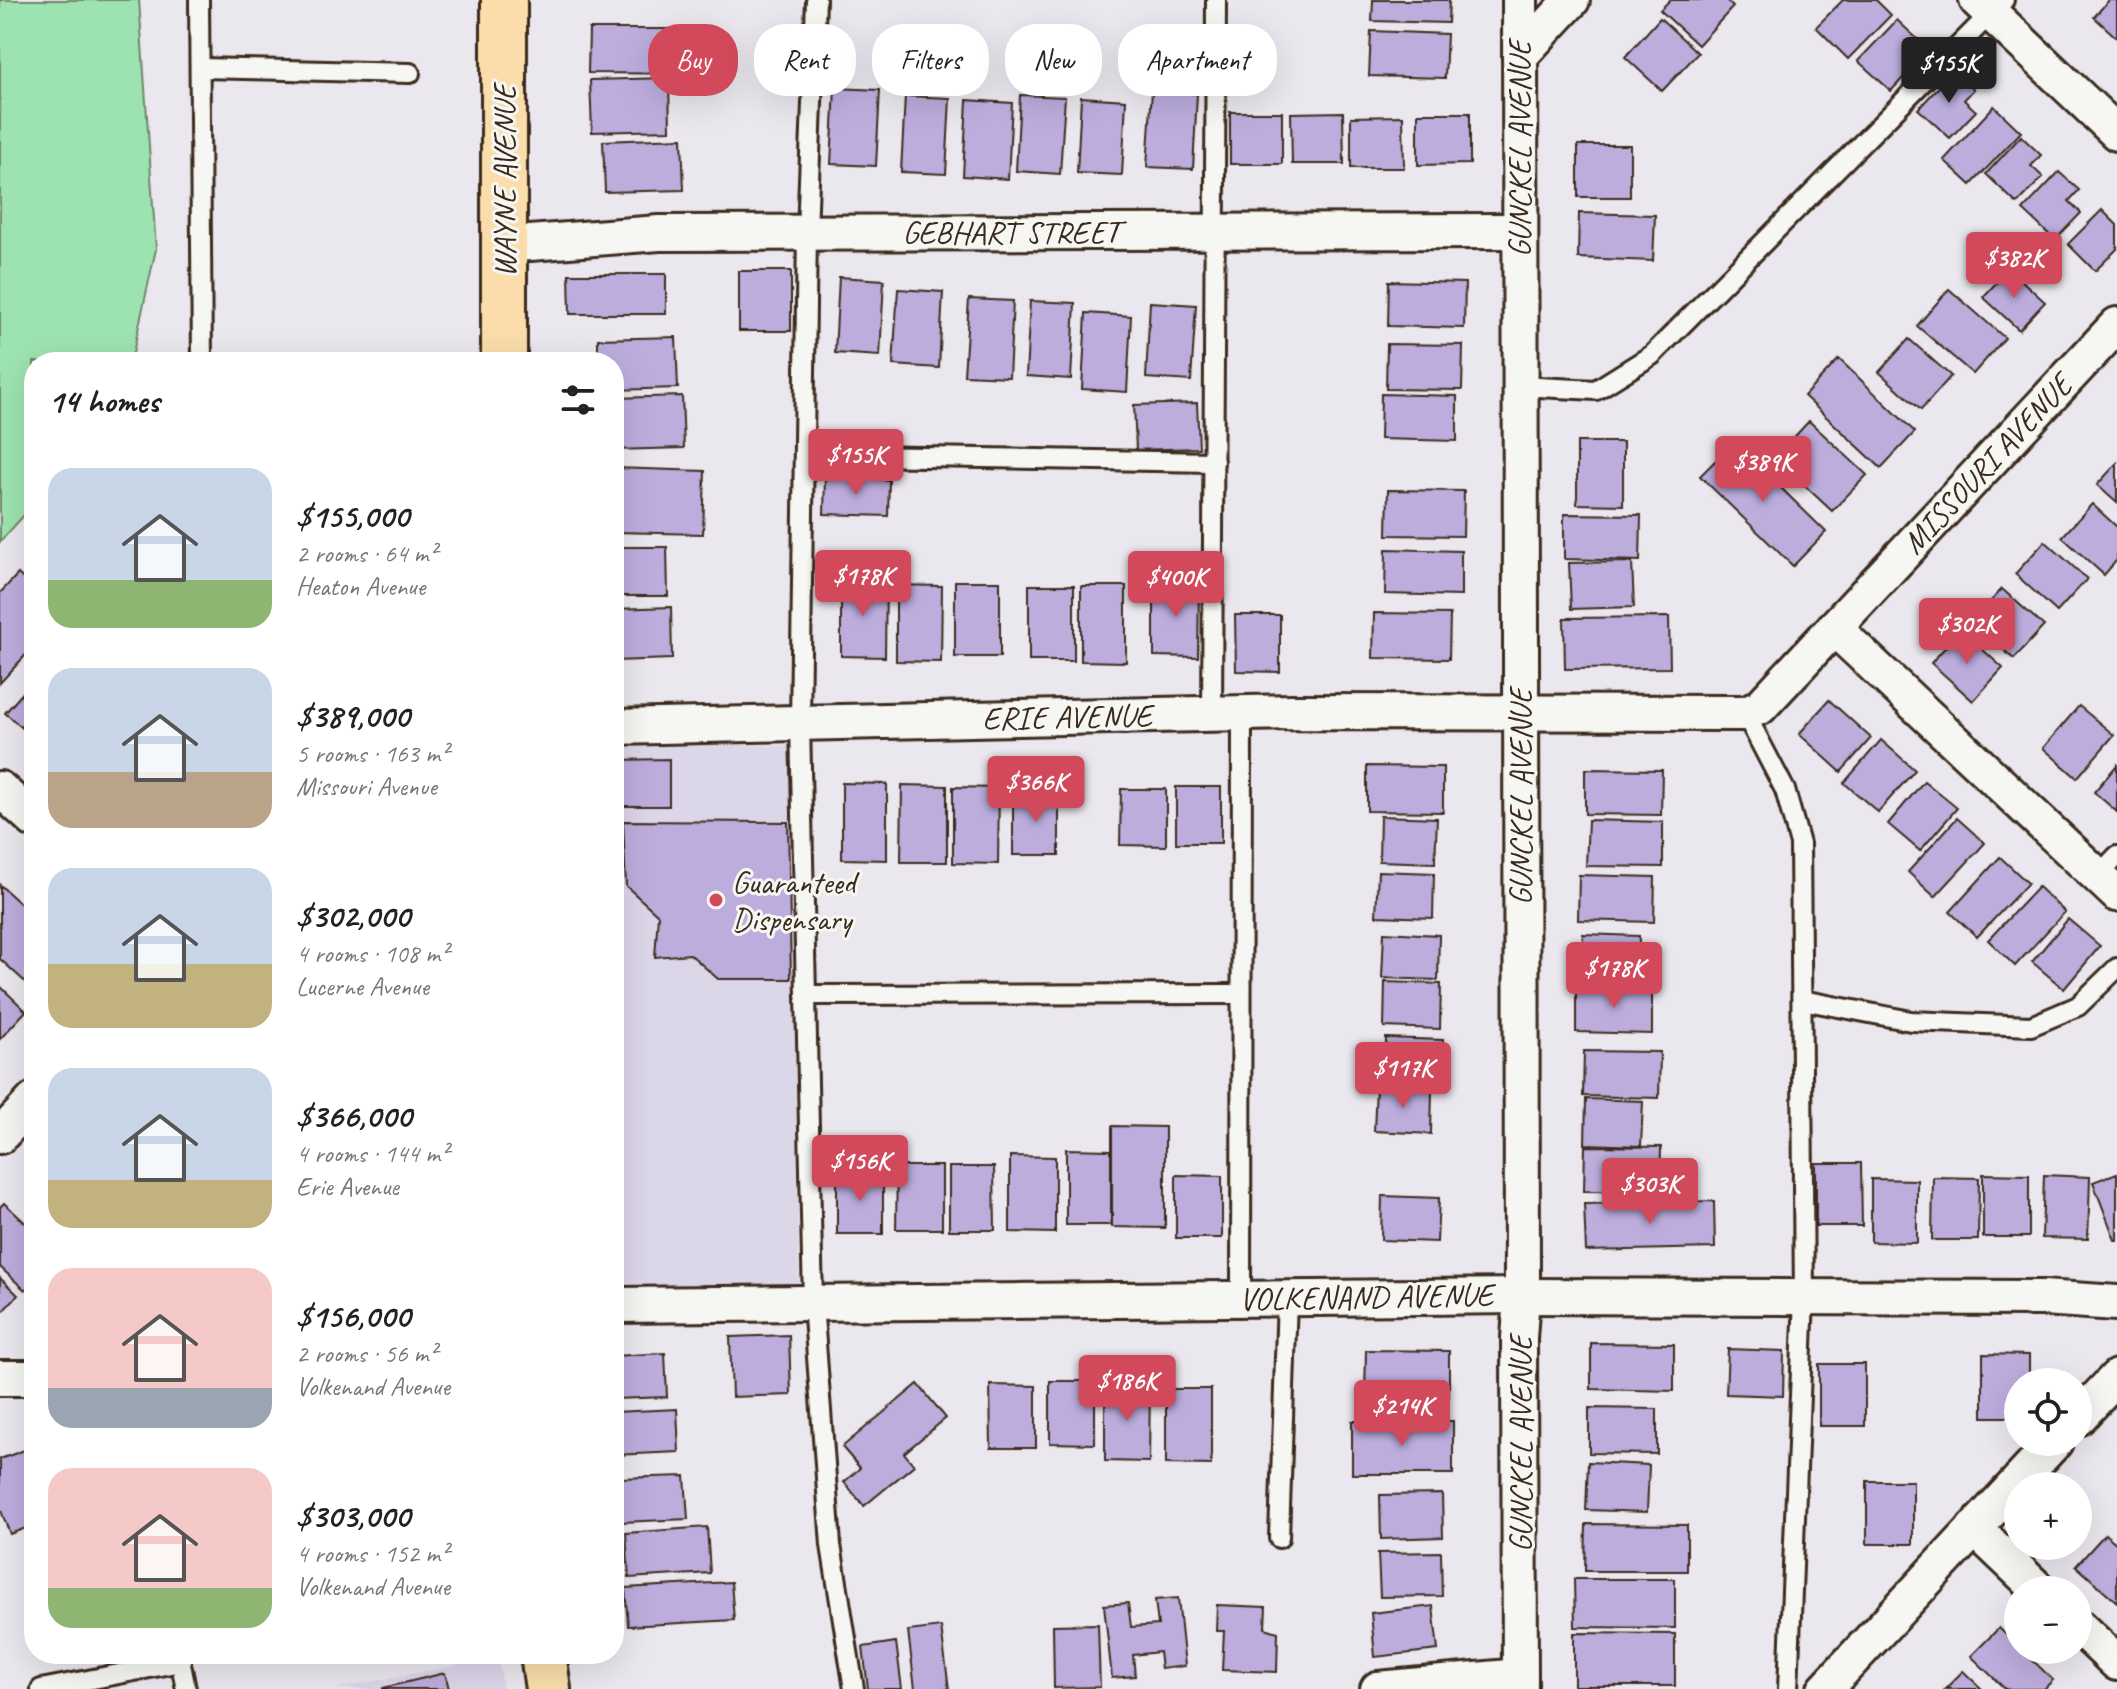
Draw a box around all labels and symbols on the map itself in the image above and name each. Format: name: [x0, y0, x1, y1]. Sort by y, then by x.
street label: GUNCKEL AVENUE: [1499, 36, 1540, 257]
pin: $155K: [1893, 37, 2005, 105]
street label: WAYNE AVENUE: [484, 80, 525, 277]
street label: GEBHART STREET: [902, 212, 1128, 253]
pin: $382K: [1958, 232, 2070, 300]
street label: MISSOURI AVENUE: [1893, 362, 2084, 563]
pin: $155K: [800, 429, 912, 497]
pin: $389K: [1707, 436, 1819, 504]
pin: $178K: [807, 550, 919, 618]
pin: $400K: [1120, 551, 1232, 619]
pin: $302K: [1911, 598, 2023, 666]
street label: GUNCKEL AVENUE: [1500, 684, 1541, 905]
street label: ERIE AVENUE: [982, 695, 1156, 739]
pin: $366K: [980, 756, 1092, 824]
place label: Guaranteed Dispensary: [732, 862, 860, 940]
marker: Guaranteed Dispensary: [707, 891, 725, 909]
pin: $178K: [1558, 942, 1670, 1010]
pin: $117K: [1347, 1042, 1459, 1110]
pin: $156K: [804, 1135, 916, 1203]
pin: $303K: [1594, 1158, 1706, 1226]
street label: VOLKENAND AVENUE: [1239, 1274, 1497, 1320]
street label: GUNCKEL AVENUE: [1500, 1331, 1541, 1552]
pin: $186K: [1071, 1355, 1183, 1423]
pin: $214K: [1346, 1380, 1458, 1448]

